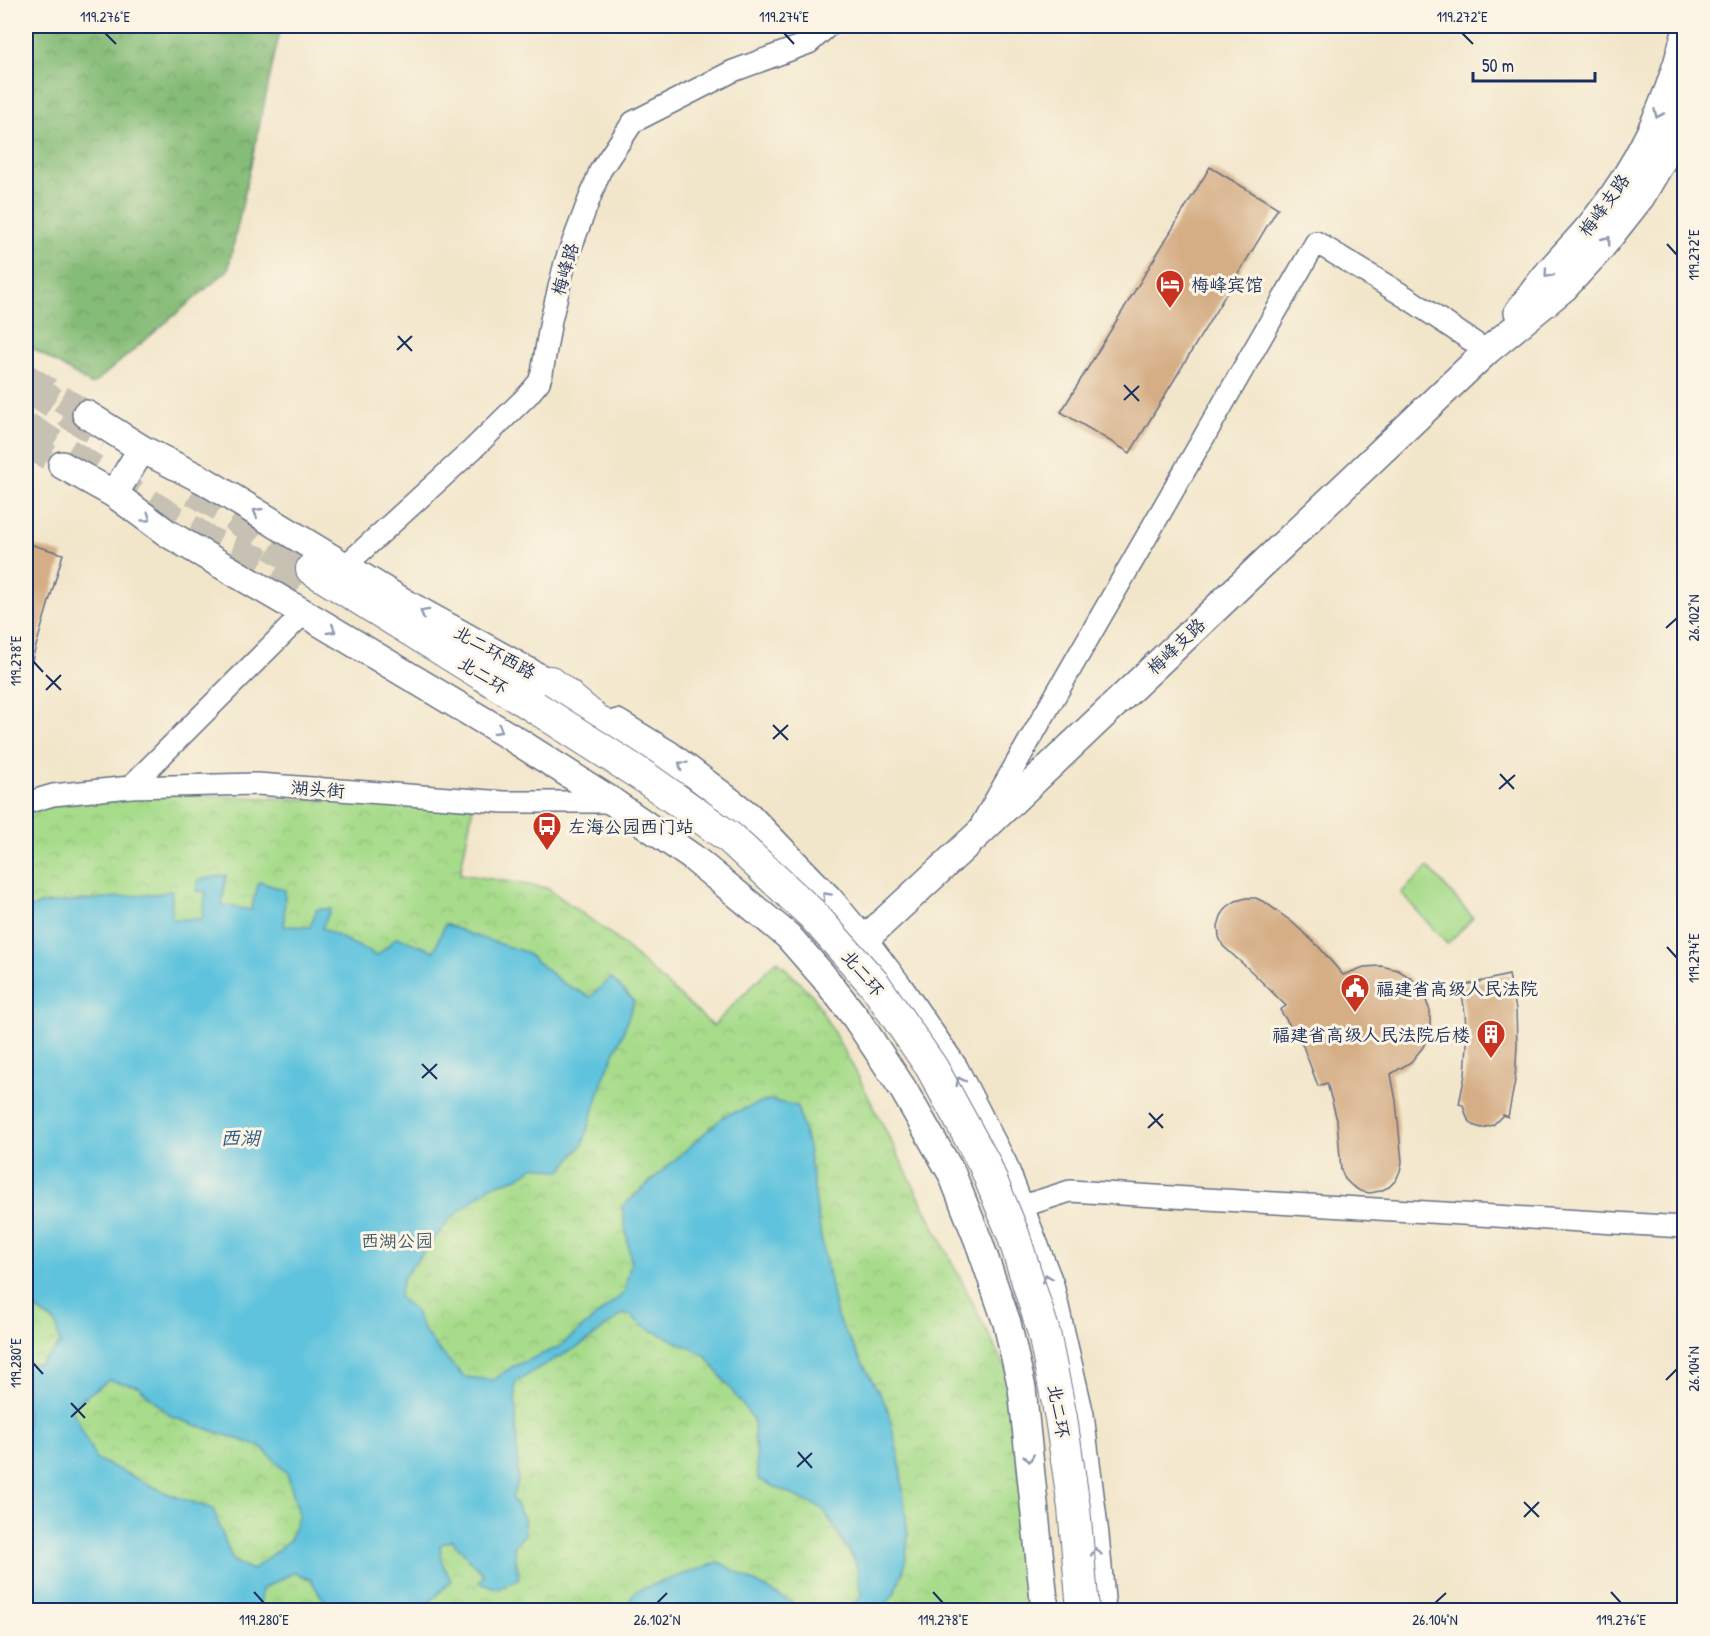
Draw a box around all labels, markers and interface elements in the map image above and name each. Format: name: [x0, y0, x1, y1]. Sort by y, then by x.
text: 119.276°E: [80, 6, 130, 27]
text: 119.274°E: [759, 6, 809, 27]
text: 119.272°E: [1436, 6, 1488, 27]
scale bar: [1473, 45, 1594, 83]
text: 50 m: [1482, 53, 1514, 78]
one-way arrow: [1654, 107, 1666, 118]
street label: 梅峰支路: [1573, 169, 1635, 241]
text: 119.272°E: [1683, 229, 1704, 281]
one-way arrow: [1600, 236, 1611, 247]
street label: 梅峰路: [546, 240, 584, 298]
one-way arrow: [1545, 267, 1556, 278]
hotel icon: 梅峰宾馆: [1154, 268, 1186, 310]
place label: 梅峰宾馆: [1191, 272, 1263, 297]
one-way arrow: [253, 508, 263, 520]
one-way arrow: [141, 511, 152, 522]
text: 26.102°N: [1683, 595, 1704, 641]
one-way arrow: [420, 609, 430, 620]
street label: 梅峰支路: [1141, 612, 1211, 680]
street label: 北二环西路: [450, 621, 540, 683]
one-way arrow: [326, 622, 336, 634]
text: 119.278°E: [5, 635, 26, 686]
street label: 北二环: [454, 652, 512, 698]
one-way arrow: [493, 723, 503, 735]
one-way arrow: [678, 762, 689, 773]
street label: 湖头街: [290, 775, 346, 803]
bus stop icon: 左海公园西门站: [531, 810, 563, 852]
place label: 左海公园西门站: [568, 814, 694, 839]
one-way arrow: [822, 892, 833, 903]
text: 119.274°E: [1683, 933, 1704, 983]
street label: 北二环: [836, 944, 890, 1002]
public building icon: 福建省高级人民法院: [1339, 972, 1371, 1014]
place label: 福建省高级人民法院: [1376, 976, 1538, 1001]
building icon: 福建省高级人民法院后楼: [1475, 1018, 1507, 1060]
place label: 福建省高级人民法院后楼: [1272, 1022, 1470, 1047]
one-way arrow: [956, 1076, 968, 1087]
water label: 西湖: [220, 1124, 262, 1151]
park label: 西湖公园: [361, 1228, 433, 1253]
one-way arrow: [1041, 1273, 1054, 1284]
text: 119.280°E: [5, 1338, 26, 1388]
text: 26.104°N: [1683, 1346, 1704, 1392]
street label: 北二环: [1042, 1382, 1076, 1440]
one-way arrow: [1022, 1454, 1035, 1463]
one-way arrow: [1090, 1548, 1103, 1557]
text: 119.280°E: [239, 1609, 289, 1630]
text: 26.102°N: [634, 1609, 680, 1630]
text: 119.278°E: [918, 1609, 969, 1630]
text: 26.104°N: [1412, 1609, 1458, 1630]
text: 119.276°E: [1596, 1609, 1646, 1630]

